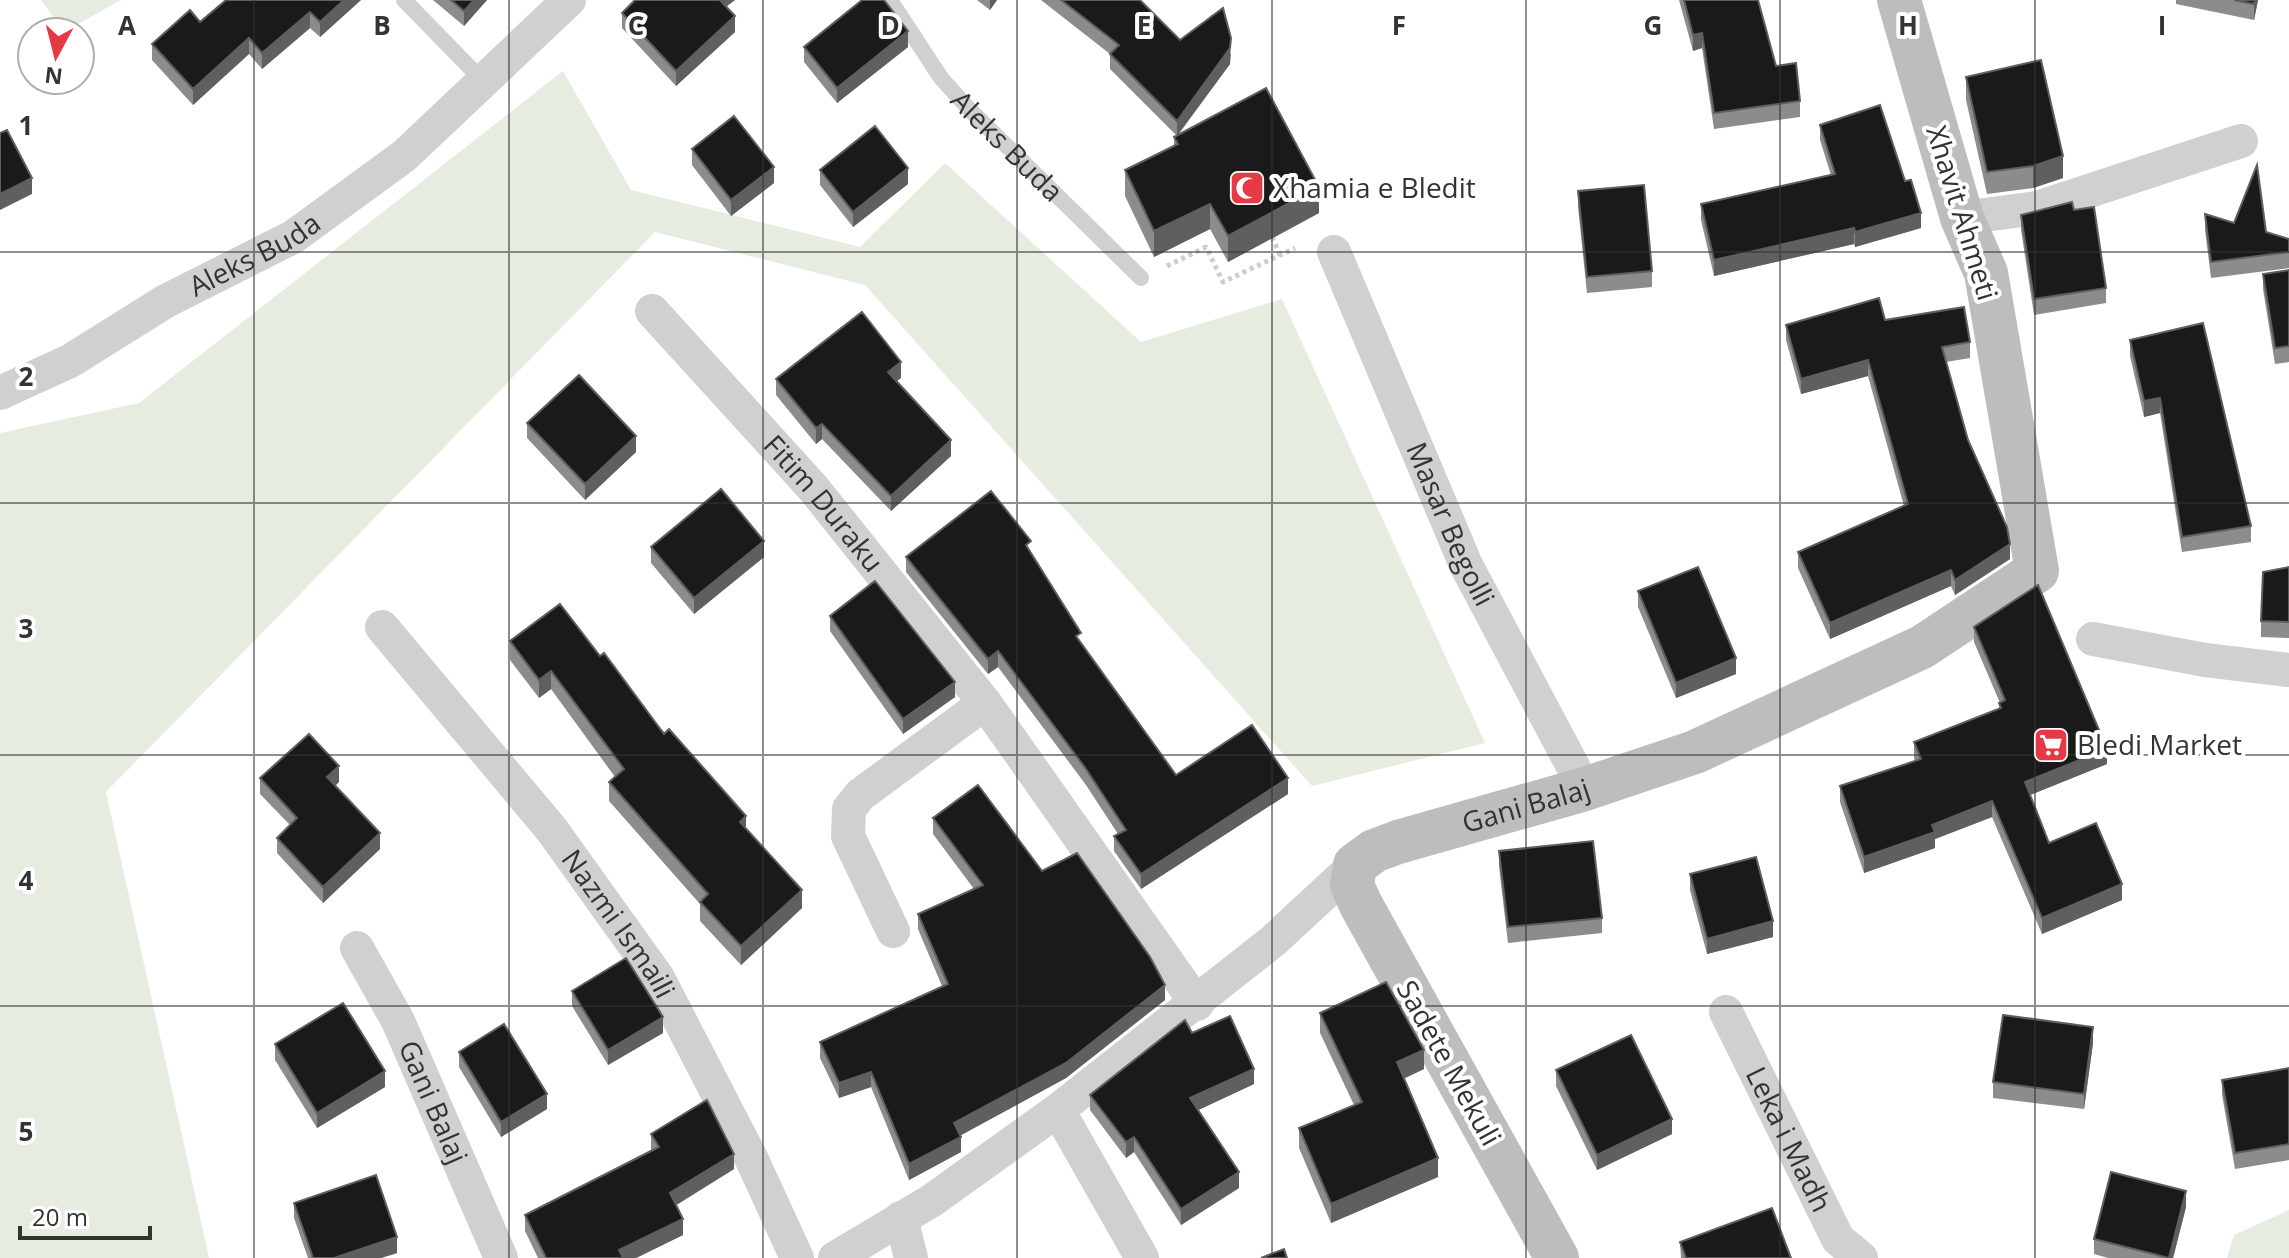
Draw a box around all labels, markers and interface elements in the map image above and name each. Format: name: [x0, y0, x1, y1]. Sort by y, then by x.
text: A: [118, 7, 136, 43]
text: B: [373, 7, 391, 43]
text: C: [628, 7, 644, 43]
text: D: [880, 7, 900, 43]
text: E: [1137, 7, 1151, 43]
text: F: [1392, 7, 1406, 43]
text: G: [1644, 7, 1662, 43]
text: H: [1898, 7, 1918, 43]
text: I: [2158, 7, 2166, 43]
north arrow: [16, 16, 96, 96]
text: N: [43, 61, 64, 93]
street label: Aleks Buda: [943, 82, 1072, 209]
text: 1: [19, 107, 33, 143]
street label: Xhavit Ahmeti: [1918, 121, 2008, 305]
place label: Xhamia e Bledit: [1273, 168, 1476, 206]
mosque icon: Xhamia e Bledit: [1228, 169, 1266, 207]
street label: Aleks Buda: [182, 203, 327, 305]
text: 2: [19, 358, 34, 394]
street label: Fitim Duraku: [756, 426, 893, 579]
street label: Masar Begolli: [1398, 436, 1504, 612]
text: 3: [19, 610, 33, 646]
place label: Bledi Market: [2077, 725, 2242, 763]
supermarket icon: Bledi Market: [2032, 726, 2070, 764]
street label: Gani Balaj: [1457, 769, 1594, 841]
street label: Nazmi Ismaili: [554, 841, 685, 1004]
text: 4: [19, 862, 34, 898]
street label: Sadete Mekuli: [1389, 973, 1511, 1152]
street label: Gani Balaj: [391, 1034, 478, 1169]
street label: Leka i Madh: [1738, 1060, 1842, 1218]
text: 5: [19, 1113, 33, 1149]
scale bar: [20, 1190, 150, 1240]
text: 20 m: [32, 1200, 88, 1233]

